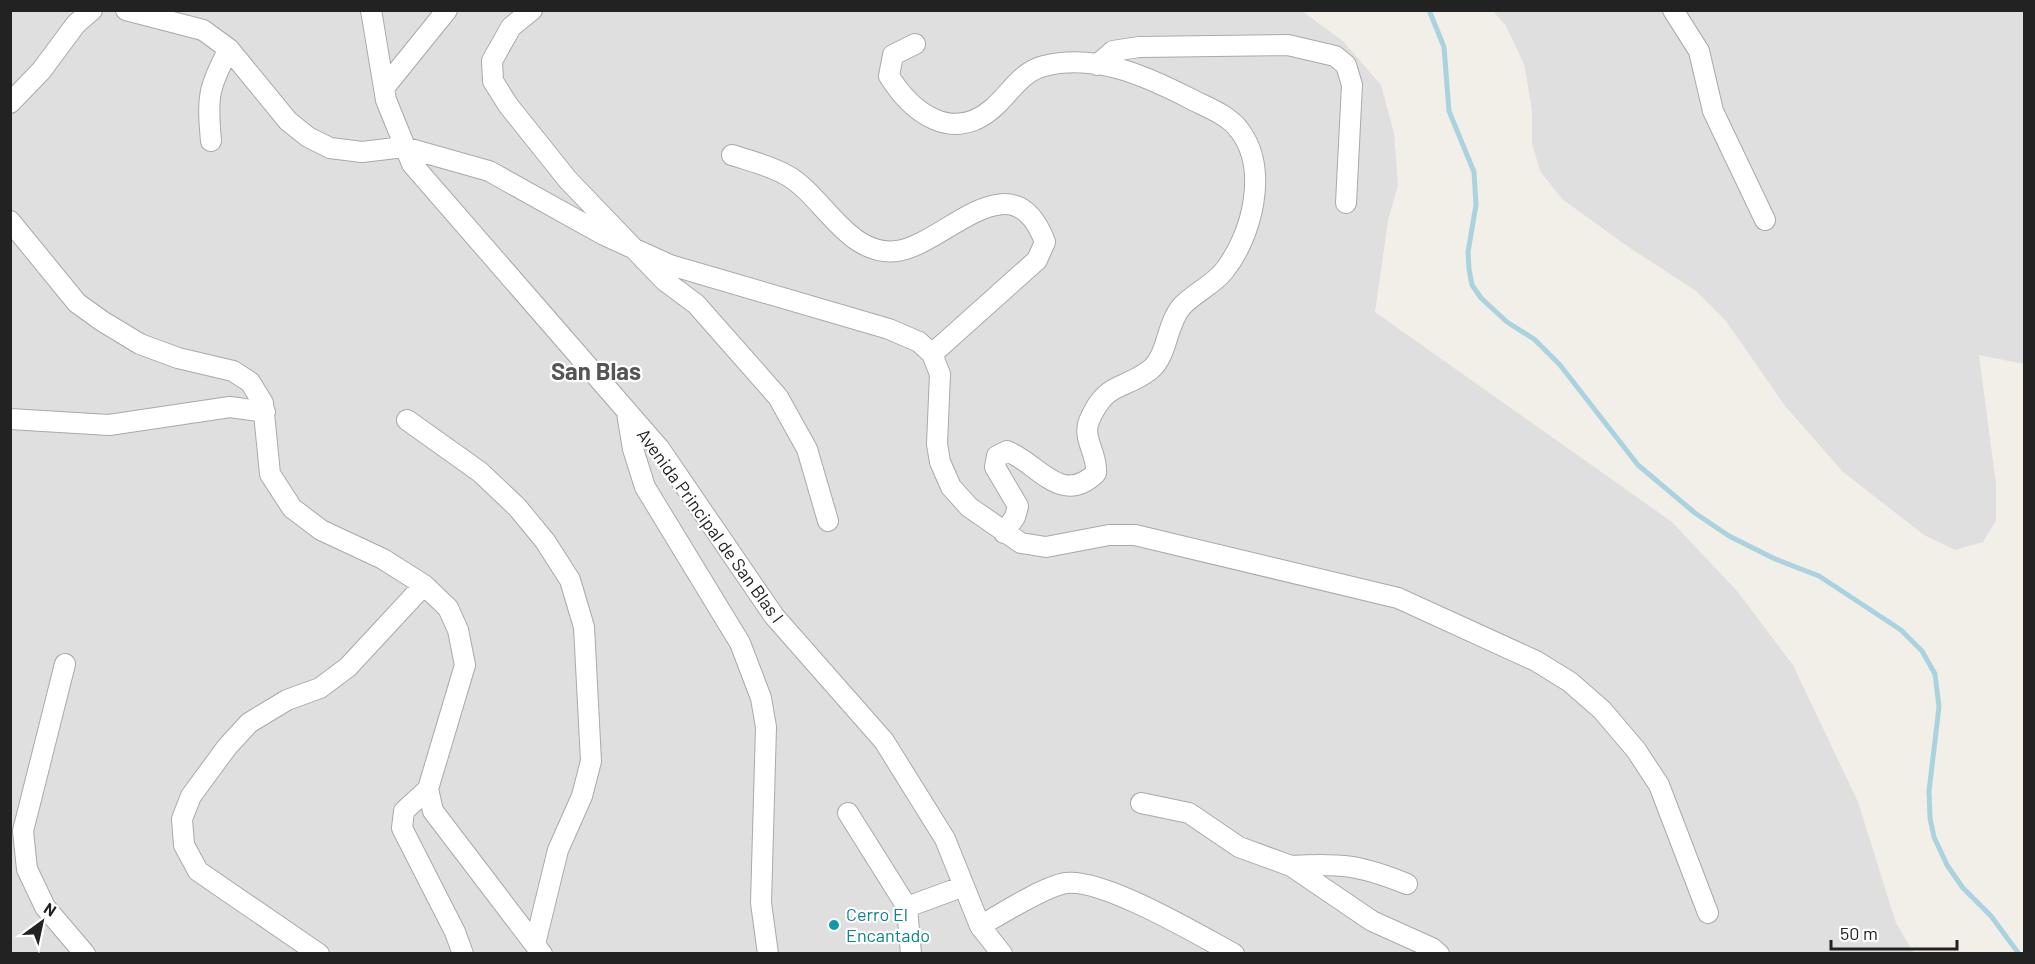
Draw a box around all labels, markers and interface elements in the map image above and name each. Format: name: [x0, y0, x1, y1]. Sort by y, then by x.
district label: San Blas: [551, 356, 641, 385]
street label: Avenida Principal de San Blas I: [633, 424, 789, 627]
north arrow: [12, 892, 72, 952]
text: N: [41, 898, 60, 920]
place label: Cerro El Encantado: [846, 903, 930, 946]
scale bar: [1831, 913, 1957, 951]
marker: Cerro El Encantado: [827, 918, 841, 932]
text: 50 m: [1840, 922, 1878, 944]

